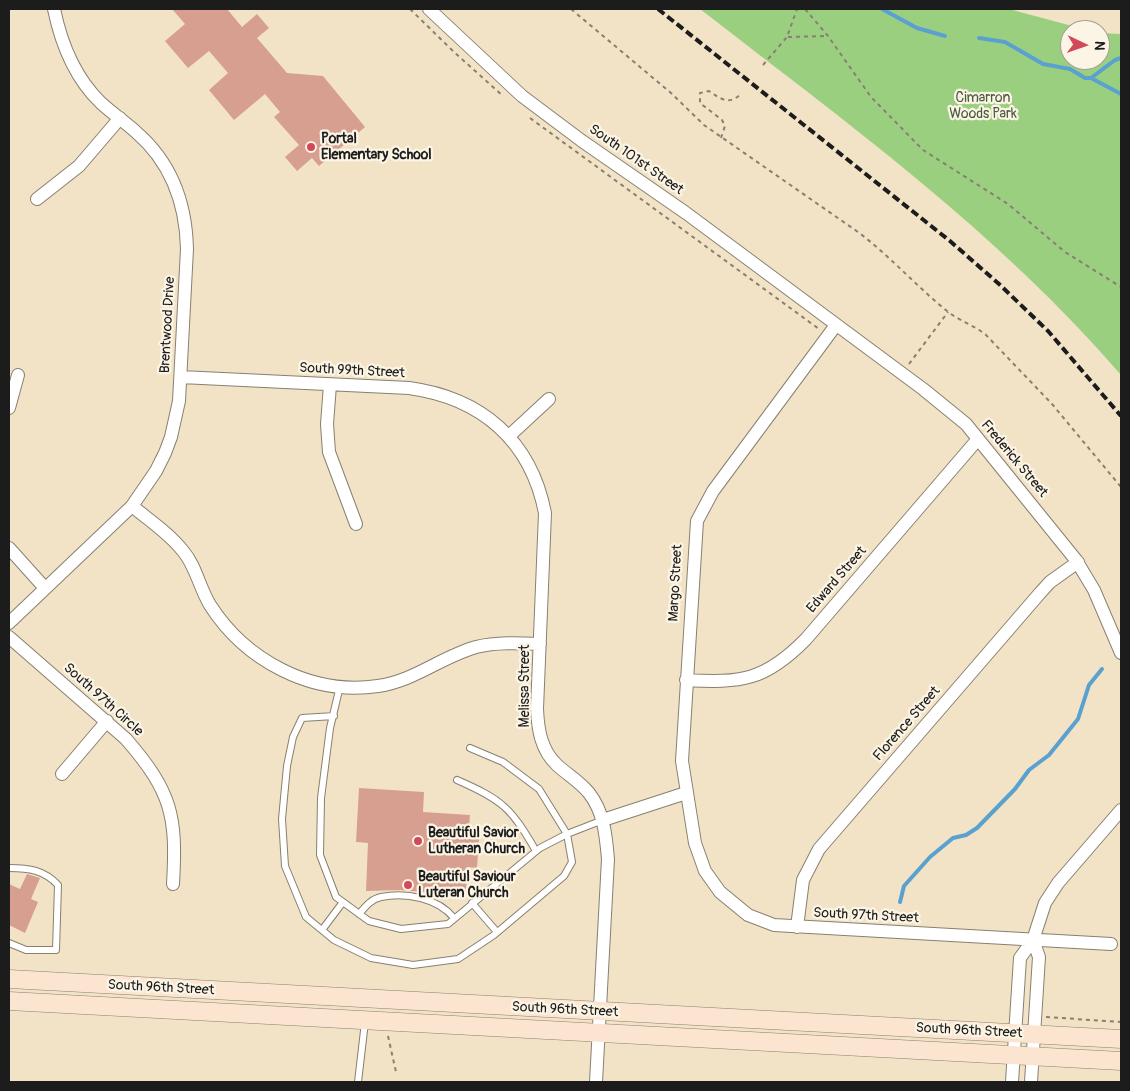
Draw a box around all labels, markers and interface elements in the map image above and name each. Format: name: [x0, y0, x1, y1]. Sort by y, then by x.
north arrow: [1060, 20, 1110, 70]
text: N: [1091, 41, 1108, 51]
park label: Cimarron Woods Park: [949, 90, 1017, 122]
street label: South 101st Street: [586, 121, 686, 199]
place label: Portal Elementary School: [321, 131, 432, 164]
marker: Portal Elementary School: [305, 141, 317, 153]
street label: Brentwood Drive: [157, 276, 179, 374]
street label: South 99th Street: [299, 360, 405, 382]
street label: Frederick Street: [977, 417, 1051, 501]
street label: Edward Street: [804, 543, 870, 617]
street label: Margo Street: [666, 544, 686, 622]
street label: Melissa Street: [517, 645, 533, 727]
street label: South 97th Circle: [60, 660, 146, 740]
street label: Florence Street: [870, 683, 944, 765]
place label: Beautiful Savior Lutheran Church: [428, 825, 525, 858]
marker: Beautiful Savior Lutheran Church: [412, 835, 424, 847]
place label: Beautiful Saviour Luteran Church: [418, 869, 516, 902]
marker: Beautiful Saviour Luteran Church: [402, 879, 414, 891]
street label: South 97th Street: [813, 905, 919, 927]
street label: South 96th Street: [107, 977, 215, 999]
street label: South 96th Street: [511, 999, 619, 1021]
street label: South 96th Street: [915, 1020, 1023, 1042]

